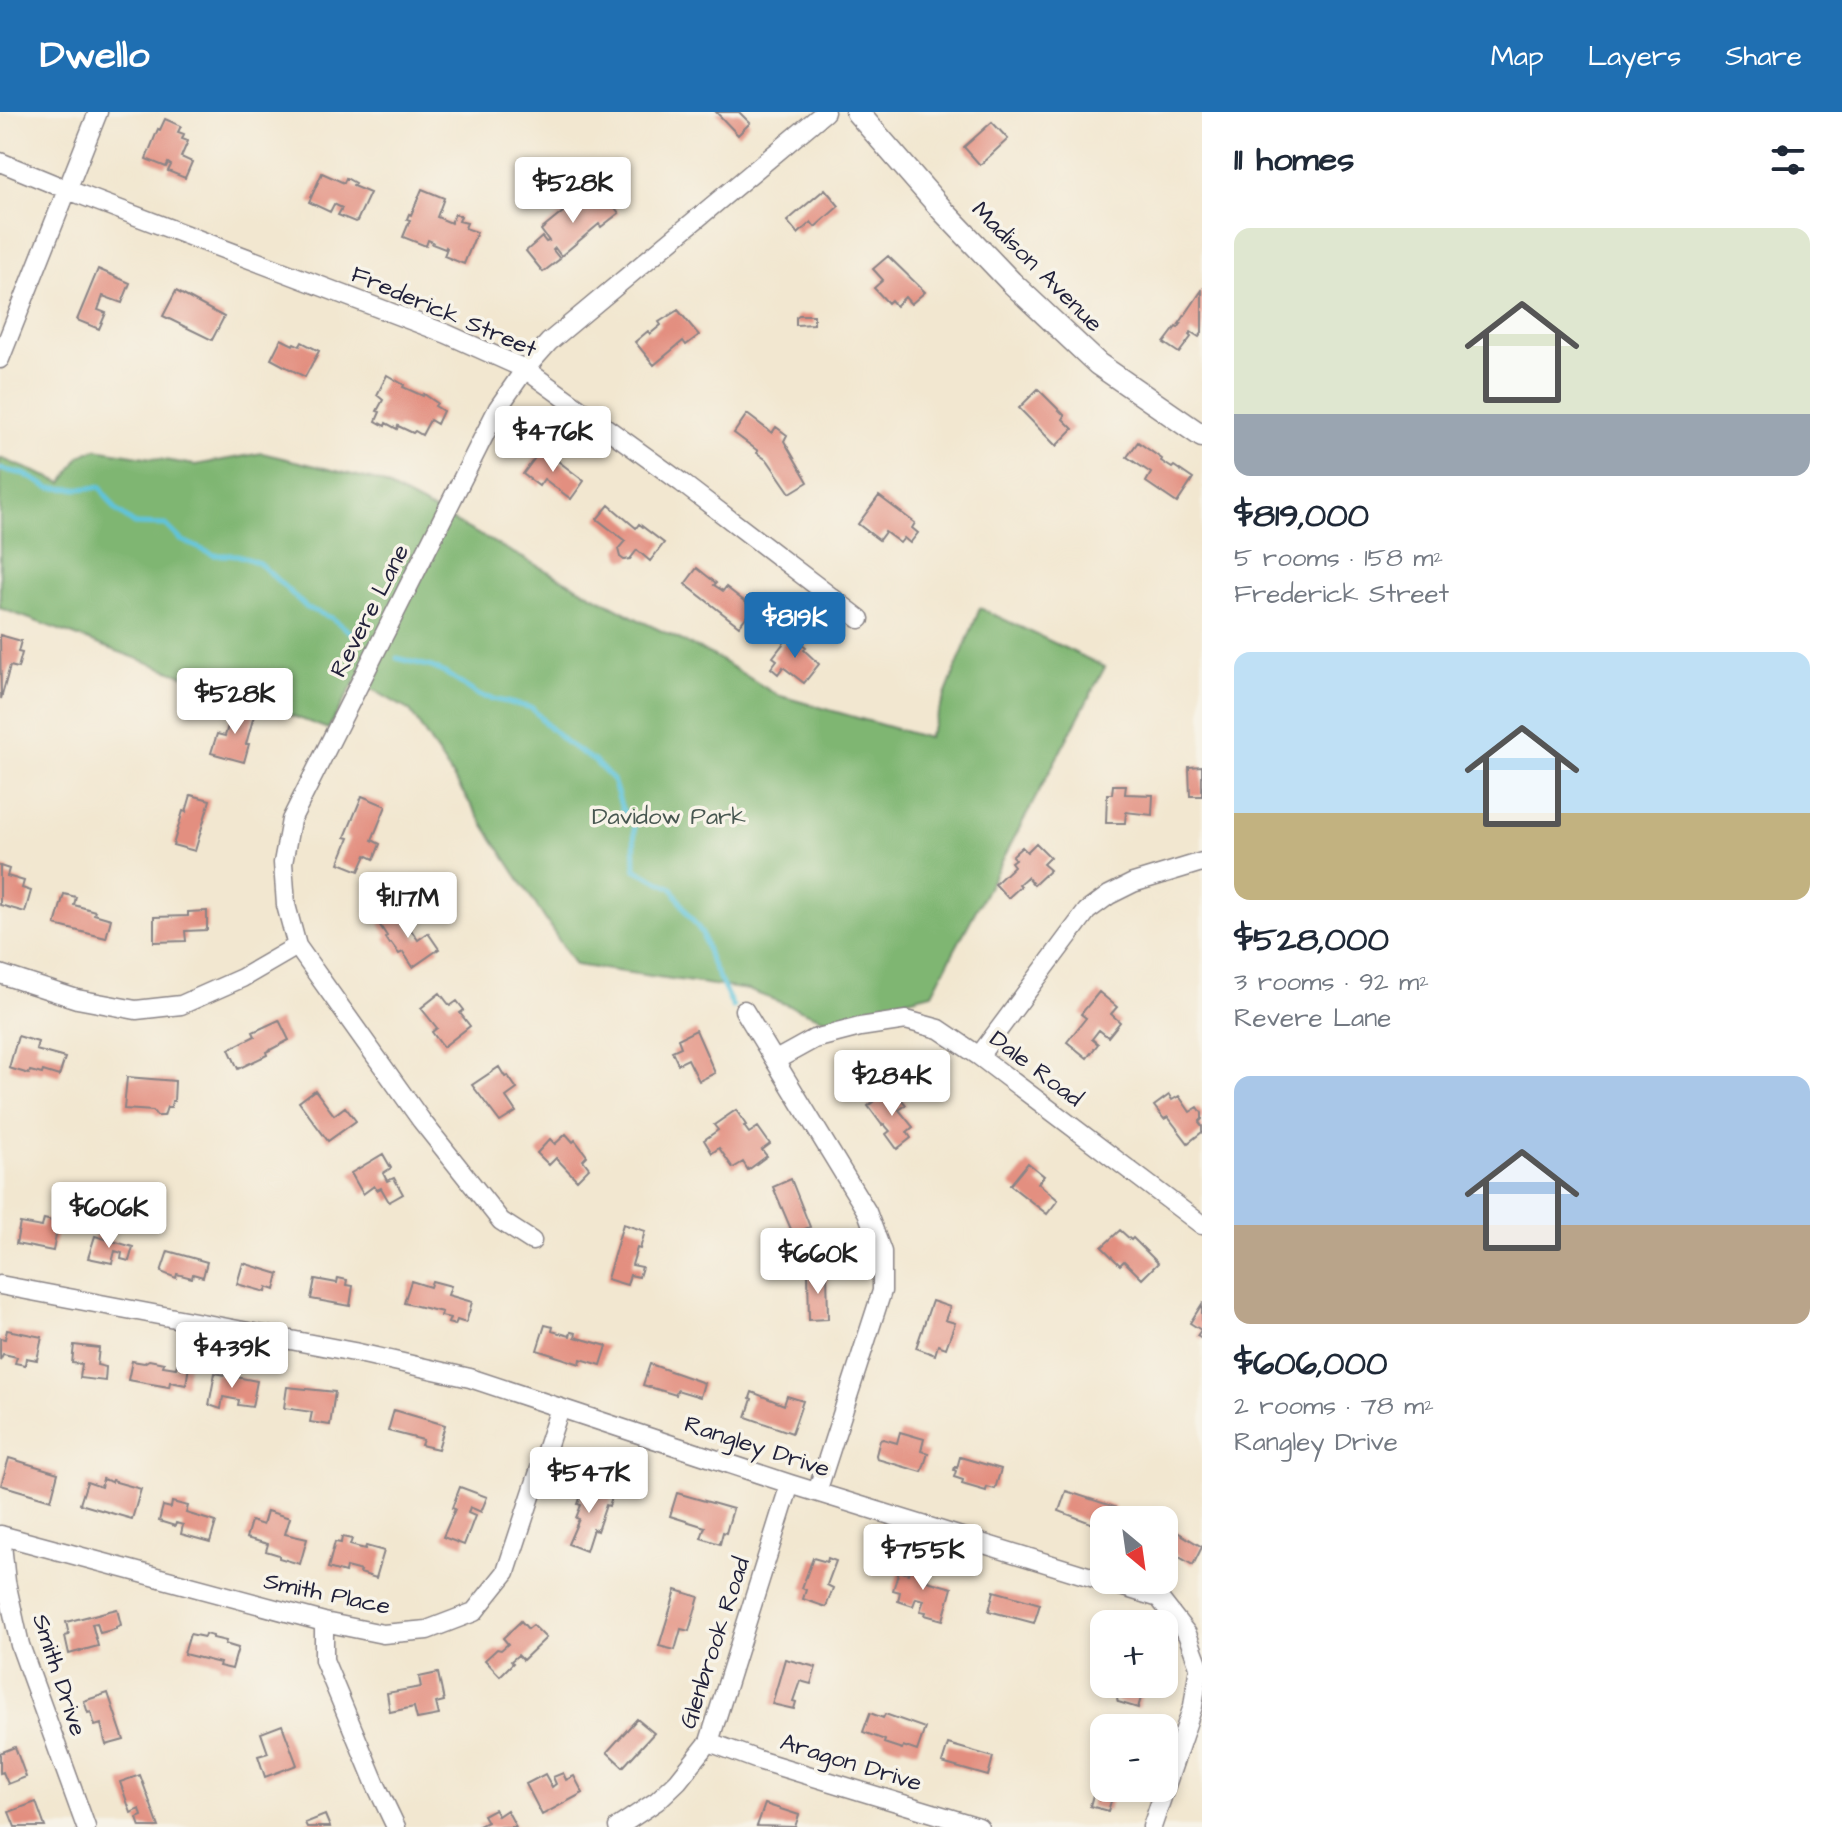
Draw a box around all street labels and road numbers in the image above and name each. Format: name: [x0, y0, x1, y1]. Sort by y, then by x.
street label: Madison Avenue: [964, 194, 1110, 340]
street label: Frederick Street: [346, 258, 542, 367]
street label: Revere Lane: [322, 539, 418, 683]
street label: Dale Road: [982, 1023, 1090, 1115]
street label: Rangley Drive: [680, 1407, 834, 1487]
street label: Glenbrook Road: [671, 1553, 759, 1733]
street label: Smith Place: [261, 1564, 393, 1624]
street label: Smith Drive: [23, 1609, 95, 1741]
street label: Aragon Drive: [776, 1725, 926, 1802]

